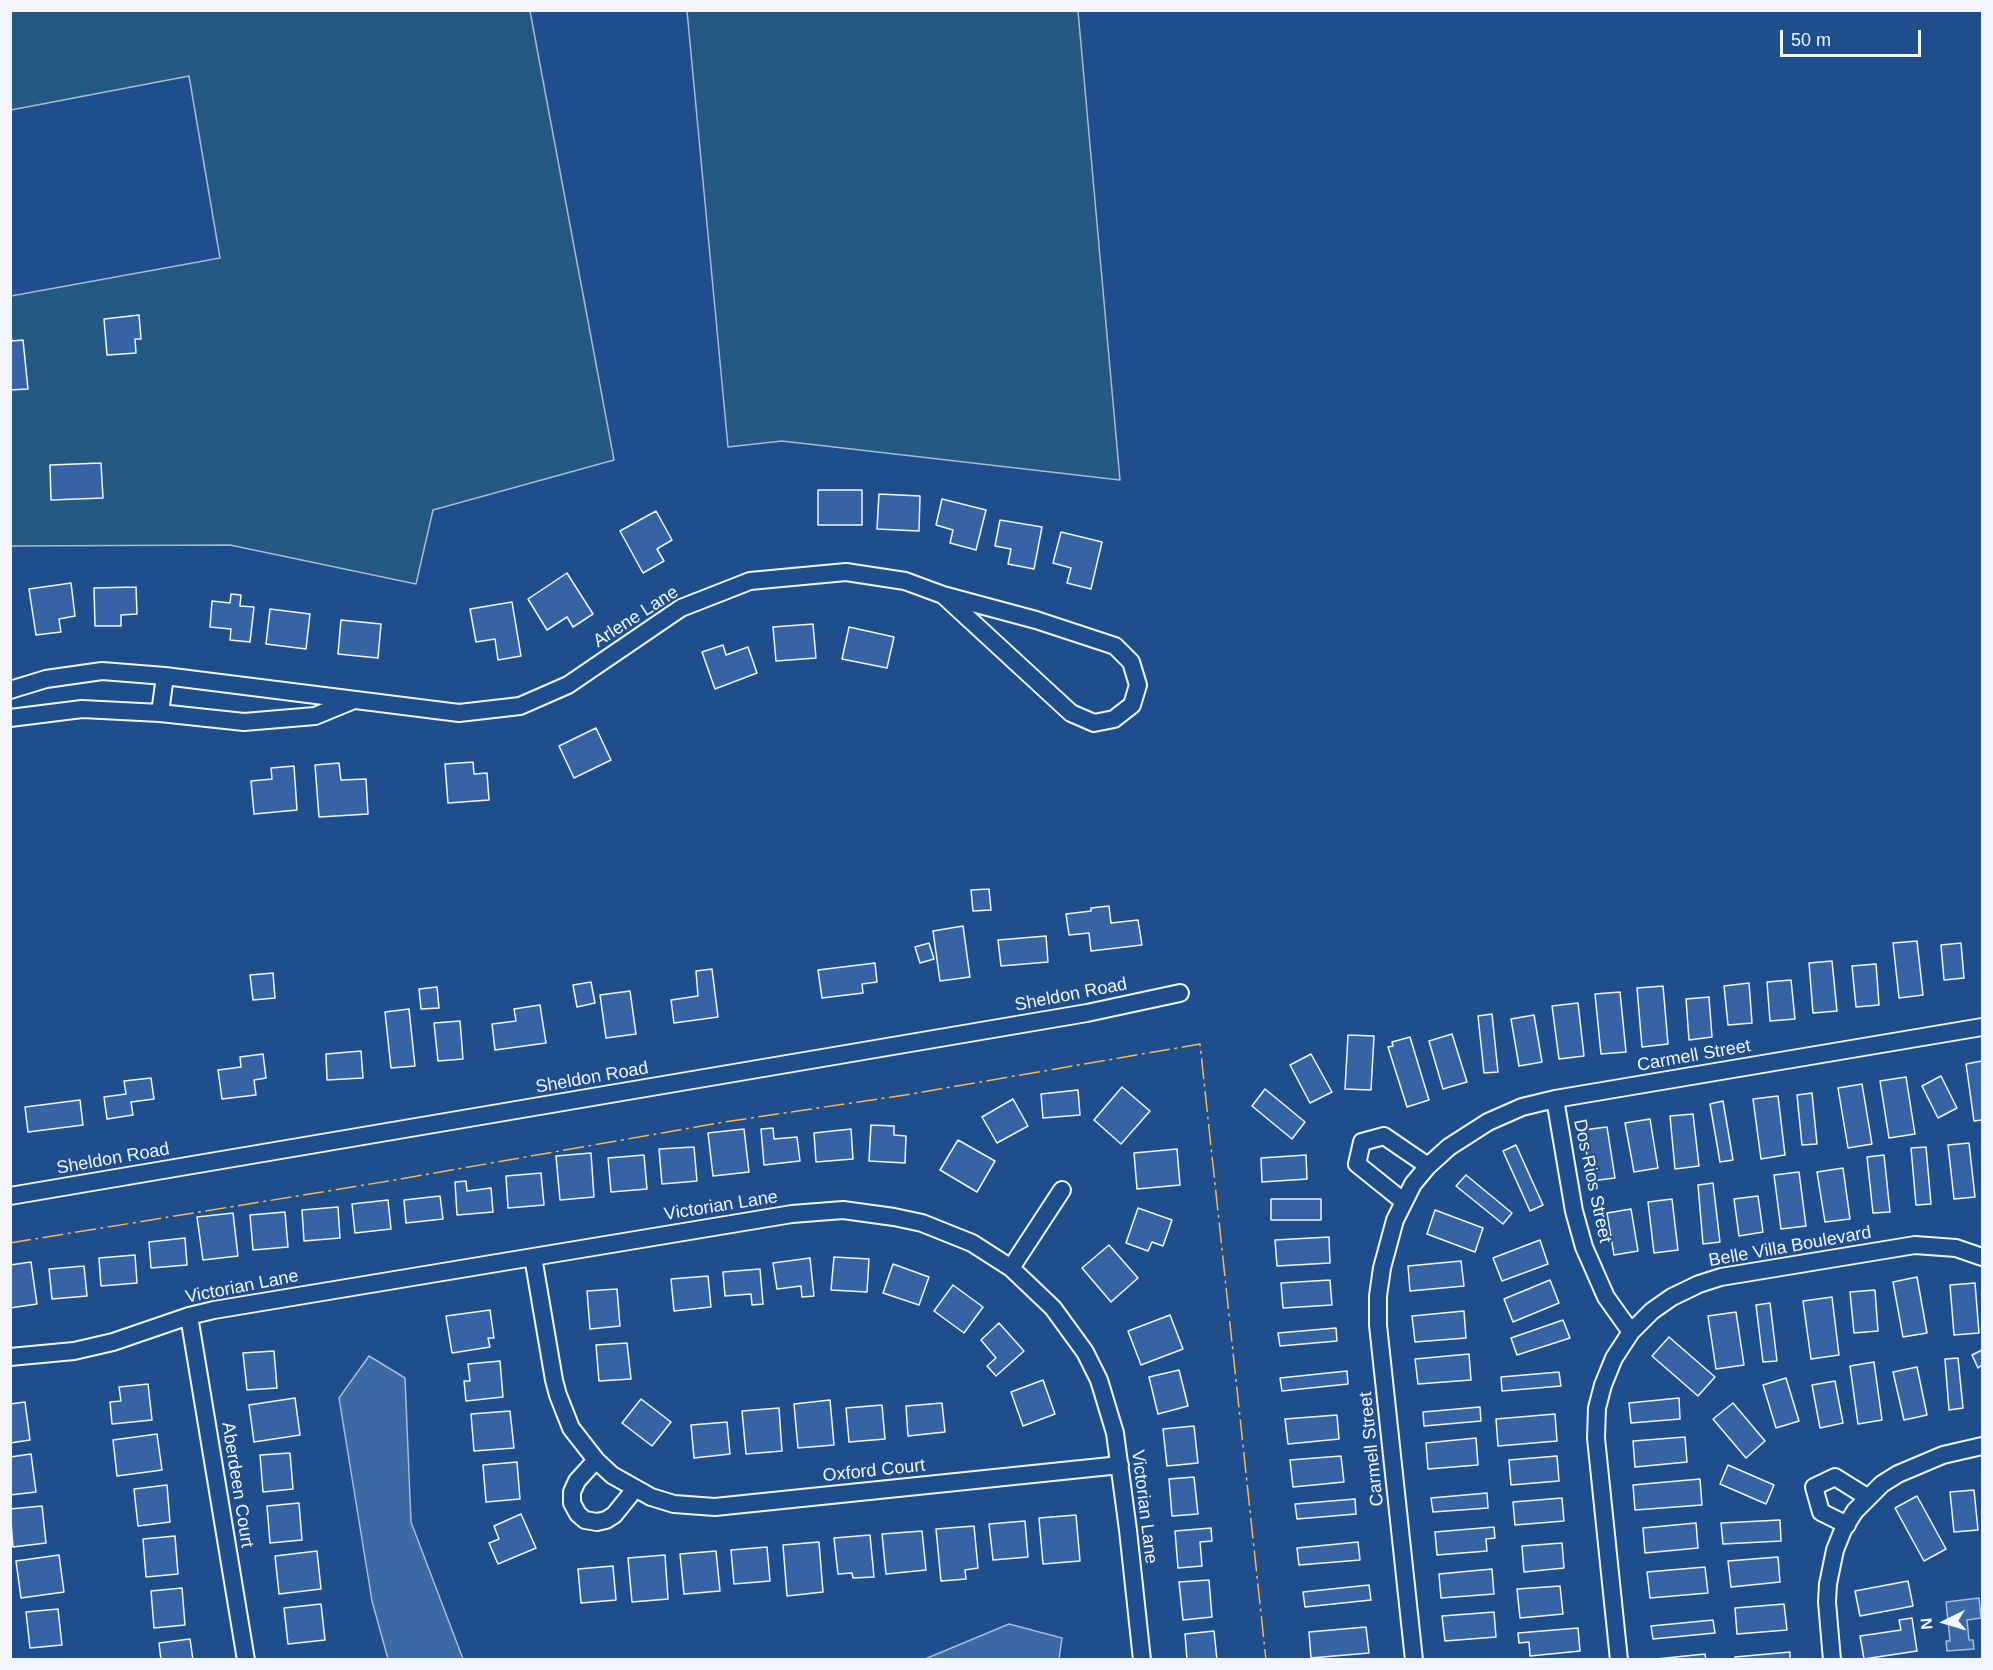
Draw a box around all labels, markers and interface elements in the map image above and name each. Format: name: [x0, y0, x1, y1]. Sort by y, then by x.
scale bar: [1783, 18, 1924, 56]
text: 50 m: [1791, 30, 1831, 50]
street label: Arlene Lane: [589, 582, 683, 652]
street label: Sheldon Road: [1013, 974, 1129, 1016]
street label: Carmell Street: [1635, 1035, 1753, 1077]
street label: Sheldon Road: [534, 1057, 650, 1099]
street label: Dos Rios Street: [1568, 1117, 1616, 1245]
street label: Sheldon Road: [55, 1138, 171, 1180]
street label: Victorian Lane: [663, 1186, 779, 1226]
street label: Belle Villa Boulevard: [1707, 1222, 1873, 1272]
street label: Victorian Lane: [184, 1265, 300, 1309]
street label: Carmell Street: [1355, 1391, 1389, 1507]
street label: Aberdeen Court: [216, 1421, 258, 1549]
street label: Victorian Lane: [1126, 1449, 1162, 1565]
street label: Oxford Court: [822, 1455, 926, 1487]
north arrow: [1915, 1592, 1975, 1652]
text: N: [1918, 1617, 1936, 1630]

